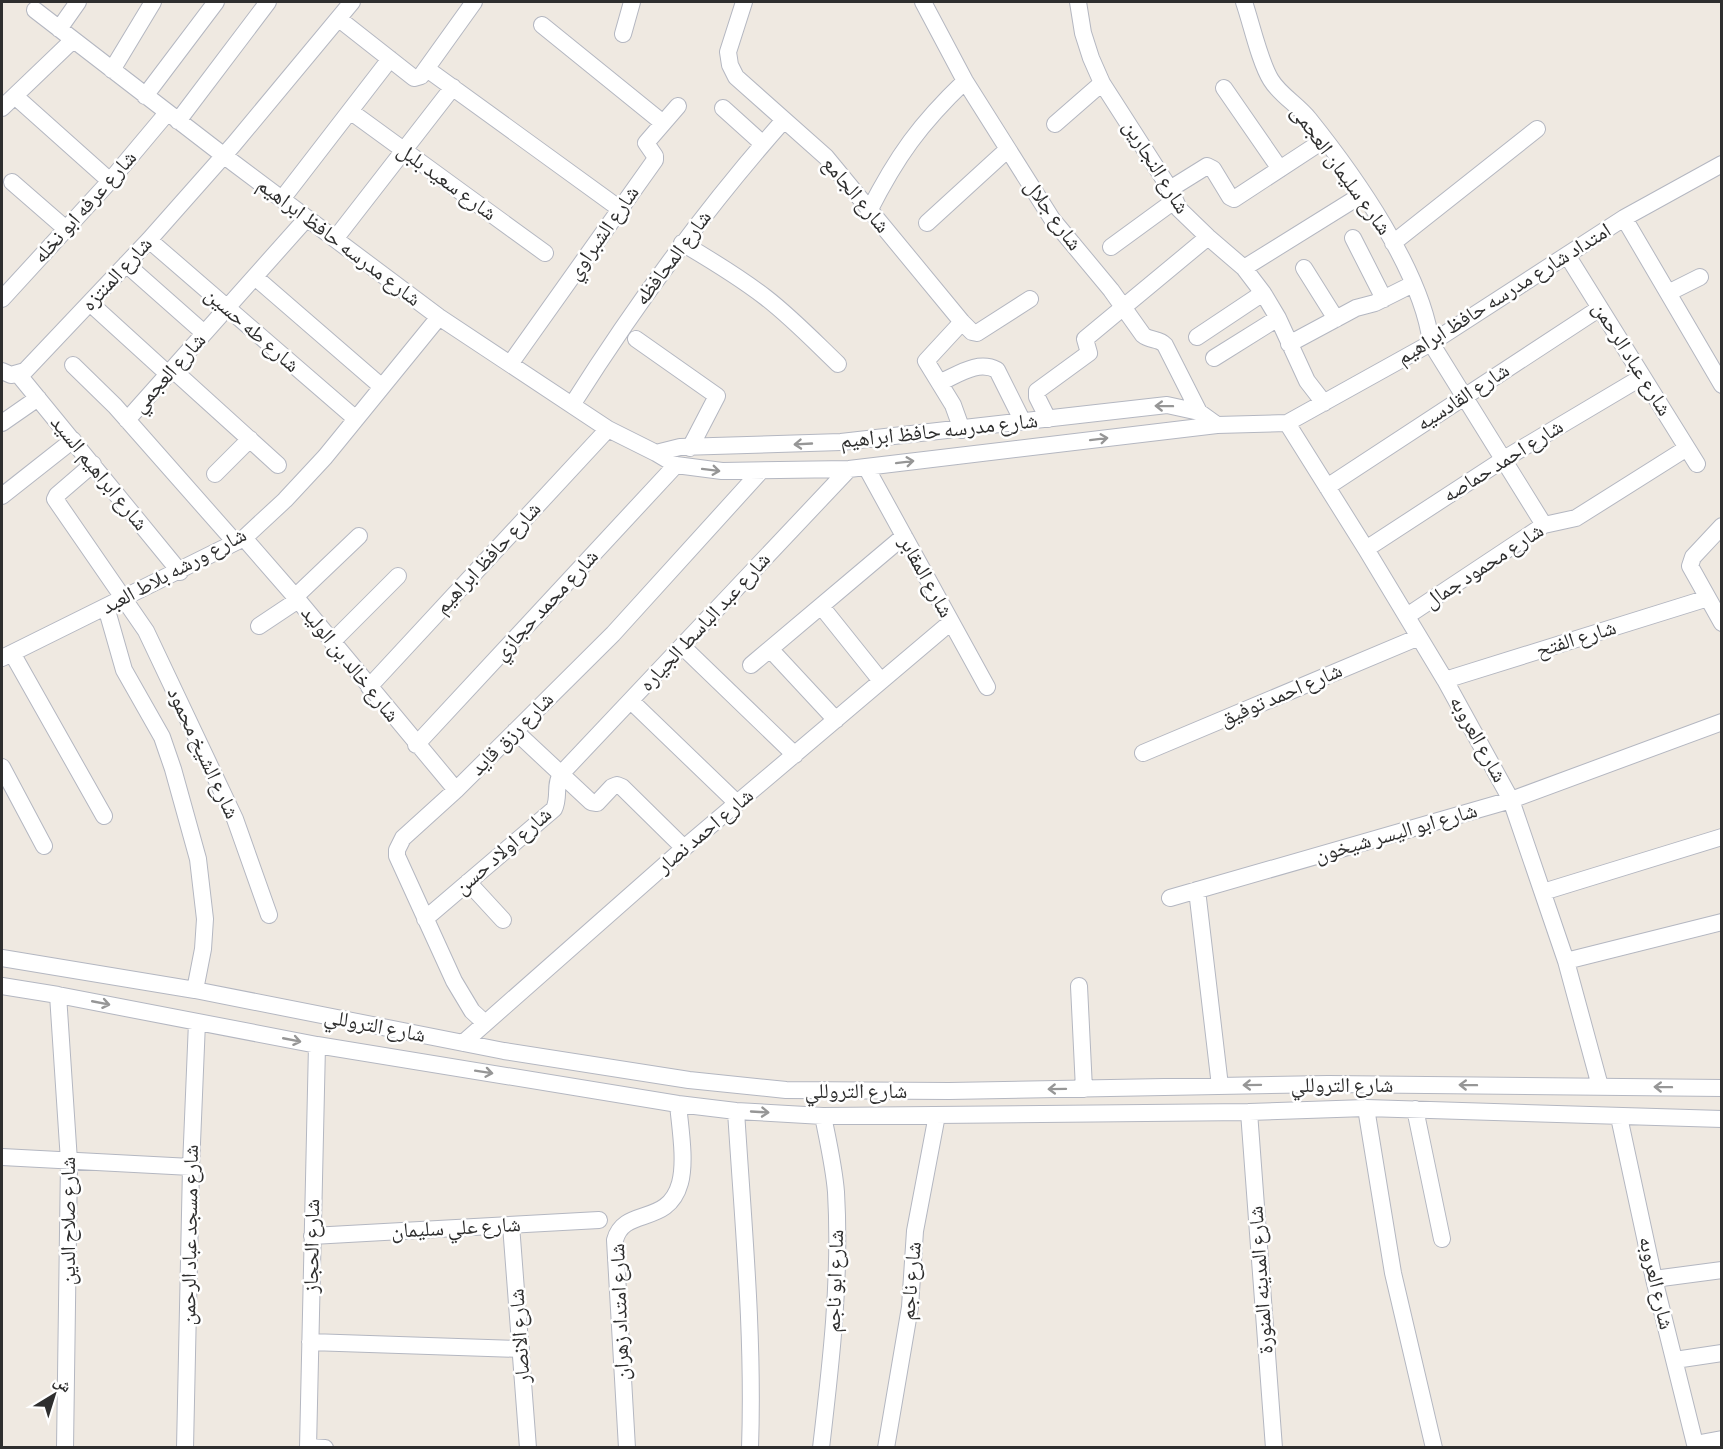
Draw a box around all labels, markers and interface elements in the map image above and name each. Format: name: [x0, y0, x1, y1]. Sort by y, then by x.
street label: شارع سليمان العجمى: [1285, 101, 1395, 240]
street label: شارع النجارين: [1117, 117, 1193, 219]
street label: شارع سعيد بلبل: [393, 139, 500, 226]
street label: شارع عرفه ابو نخله: [29, 147, 142, 268]
street label: شارع الجامع: [817, 153, 894, 238]
street label: شارع مدرسه حافظ ابراهيم: [252, 174, 425, 313]
street label: شارع جلال: [1019, 176, 1086, 256]
street label: شارع الشبراوي: [563, 182, 647, 287]
street label: شارع المحافظه: [631, 207, 717, 310]
street label: امتداد شارع مدرسه حافظ ابراهيم: [1393, 219, 1616, 371]
street label: شارع المنتزه: [78, 233, 158, 316]
street label: شارع طه حسين: [200, 284, 303, 378]
street label: شارع عباد الرحمن: [1587, 298, 1675, 421]
street label: شارع العجمي: [128, 329, 214, 420]
street label: شارع القادسيه: [1413, 359, 1514, 436]
one-way arrow: [1155, 400, 1174, 412]
street label: شارع مدرسه حافظ ابراهيم: [839, 410, 1039, 455]
street label: شارع ابراهيم السيد: [44, 411, 152, 536]
street label: شارع احمد حماصه: [1439, 416, 1568, 508]
one-way arrow: [1089, 433, 1108, 444]
one-way arrow: [794, 438, 814, 449]
one-way arrow: [895, 456, 915, 467]
one-way arrow: [700, 464, 720, 475]
street label: شارع حافظ ابراهيم: [431, 498, 547, 620]
street label: شارع محمود جمال: [1421, 520, 1548, 614]
street label: شارع ورشه بلاط العبد: [98, 524, 251, 620]
street label: شارع المقابر: [893, 532, 957, 622]
street label: شارع محمد حجازي: [490, 546, 606, 668]
street label: شارع عبد الباسط الجياره: [636, 549, 776, 697]
street label: شارع خالد بن الوليد: [295, 602, 403, 727]
street label: شارع الفتح: [1533, 617, 1619, 663]
street label: شارع احمد توفيق: [1217, 660, 1346, 732]
street label: شارع الشيخ محمود: [162, 684, 243, 823]
street label: شارع رزق قايد: [466, 688, 559, 781]
street label: شارع العروبه: [1444, 692, 1510, 787]
street label: شارع احمد نصار: [652, 785, 759, 880]
street label: شارع ابو اليسر شيخون: [1312, 800, 1480, 868]
street label: شارع اولاد حسن: [451, 803, 557, 900]
one-way arrow: [90, 998, 110, 1009]
street label: شارع التروللي: [322, 1006, 427, 1051]
one-way arrow: [282, 1035, 301, 1046]
one-way arrow: [474, 1067, 494, 1078]
street label: شارع التروللي: [1291, 1075, 1393, 1101]
one-way arrow: [1459, 1079, 1479, 1091]
one-way arrow: [1243, 1080, 1263, 1091]
street label: شارع التروللي: [805, 1081, 907, 1107]
one-way arrow: [1654, 1082, 1674, 1093]
one-way arrow: [1048, 1084, 1068, 1095]
one-way arrow: [750, 1107, 770, 1118]
street label: شارع مسجد عباد الرحمن: [178, 1144, 204, 1326]
street label: شارع صلاح الدين: [58, 1157, 81, 1285]
street label: شارع الحجاز: [301, 1199, 325, 1294]
street label: شارع المدينه المنورة: [1245, 1205, 1279, 1355]
street label: شارع علي سليمان: [391, 1214, 522, 1247]
street label: شارع ابو ناجم: [823, 1229, 850, 1333]
street label: شارع العروبه: [1633, 1234, 1677, 1332]
street label: شارع ناجم: [897, 1241, 928, 1321]
street label: شارع امتداد زهران: [607, 1243, 635, 1381]
street label: شارع الانصار: [506, 1288, 536, 1385]
north arrow: [24, 1365, 84, 1425]
text: ش: [50, 1372, 74, 1396]

